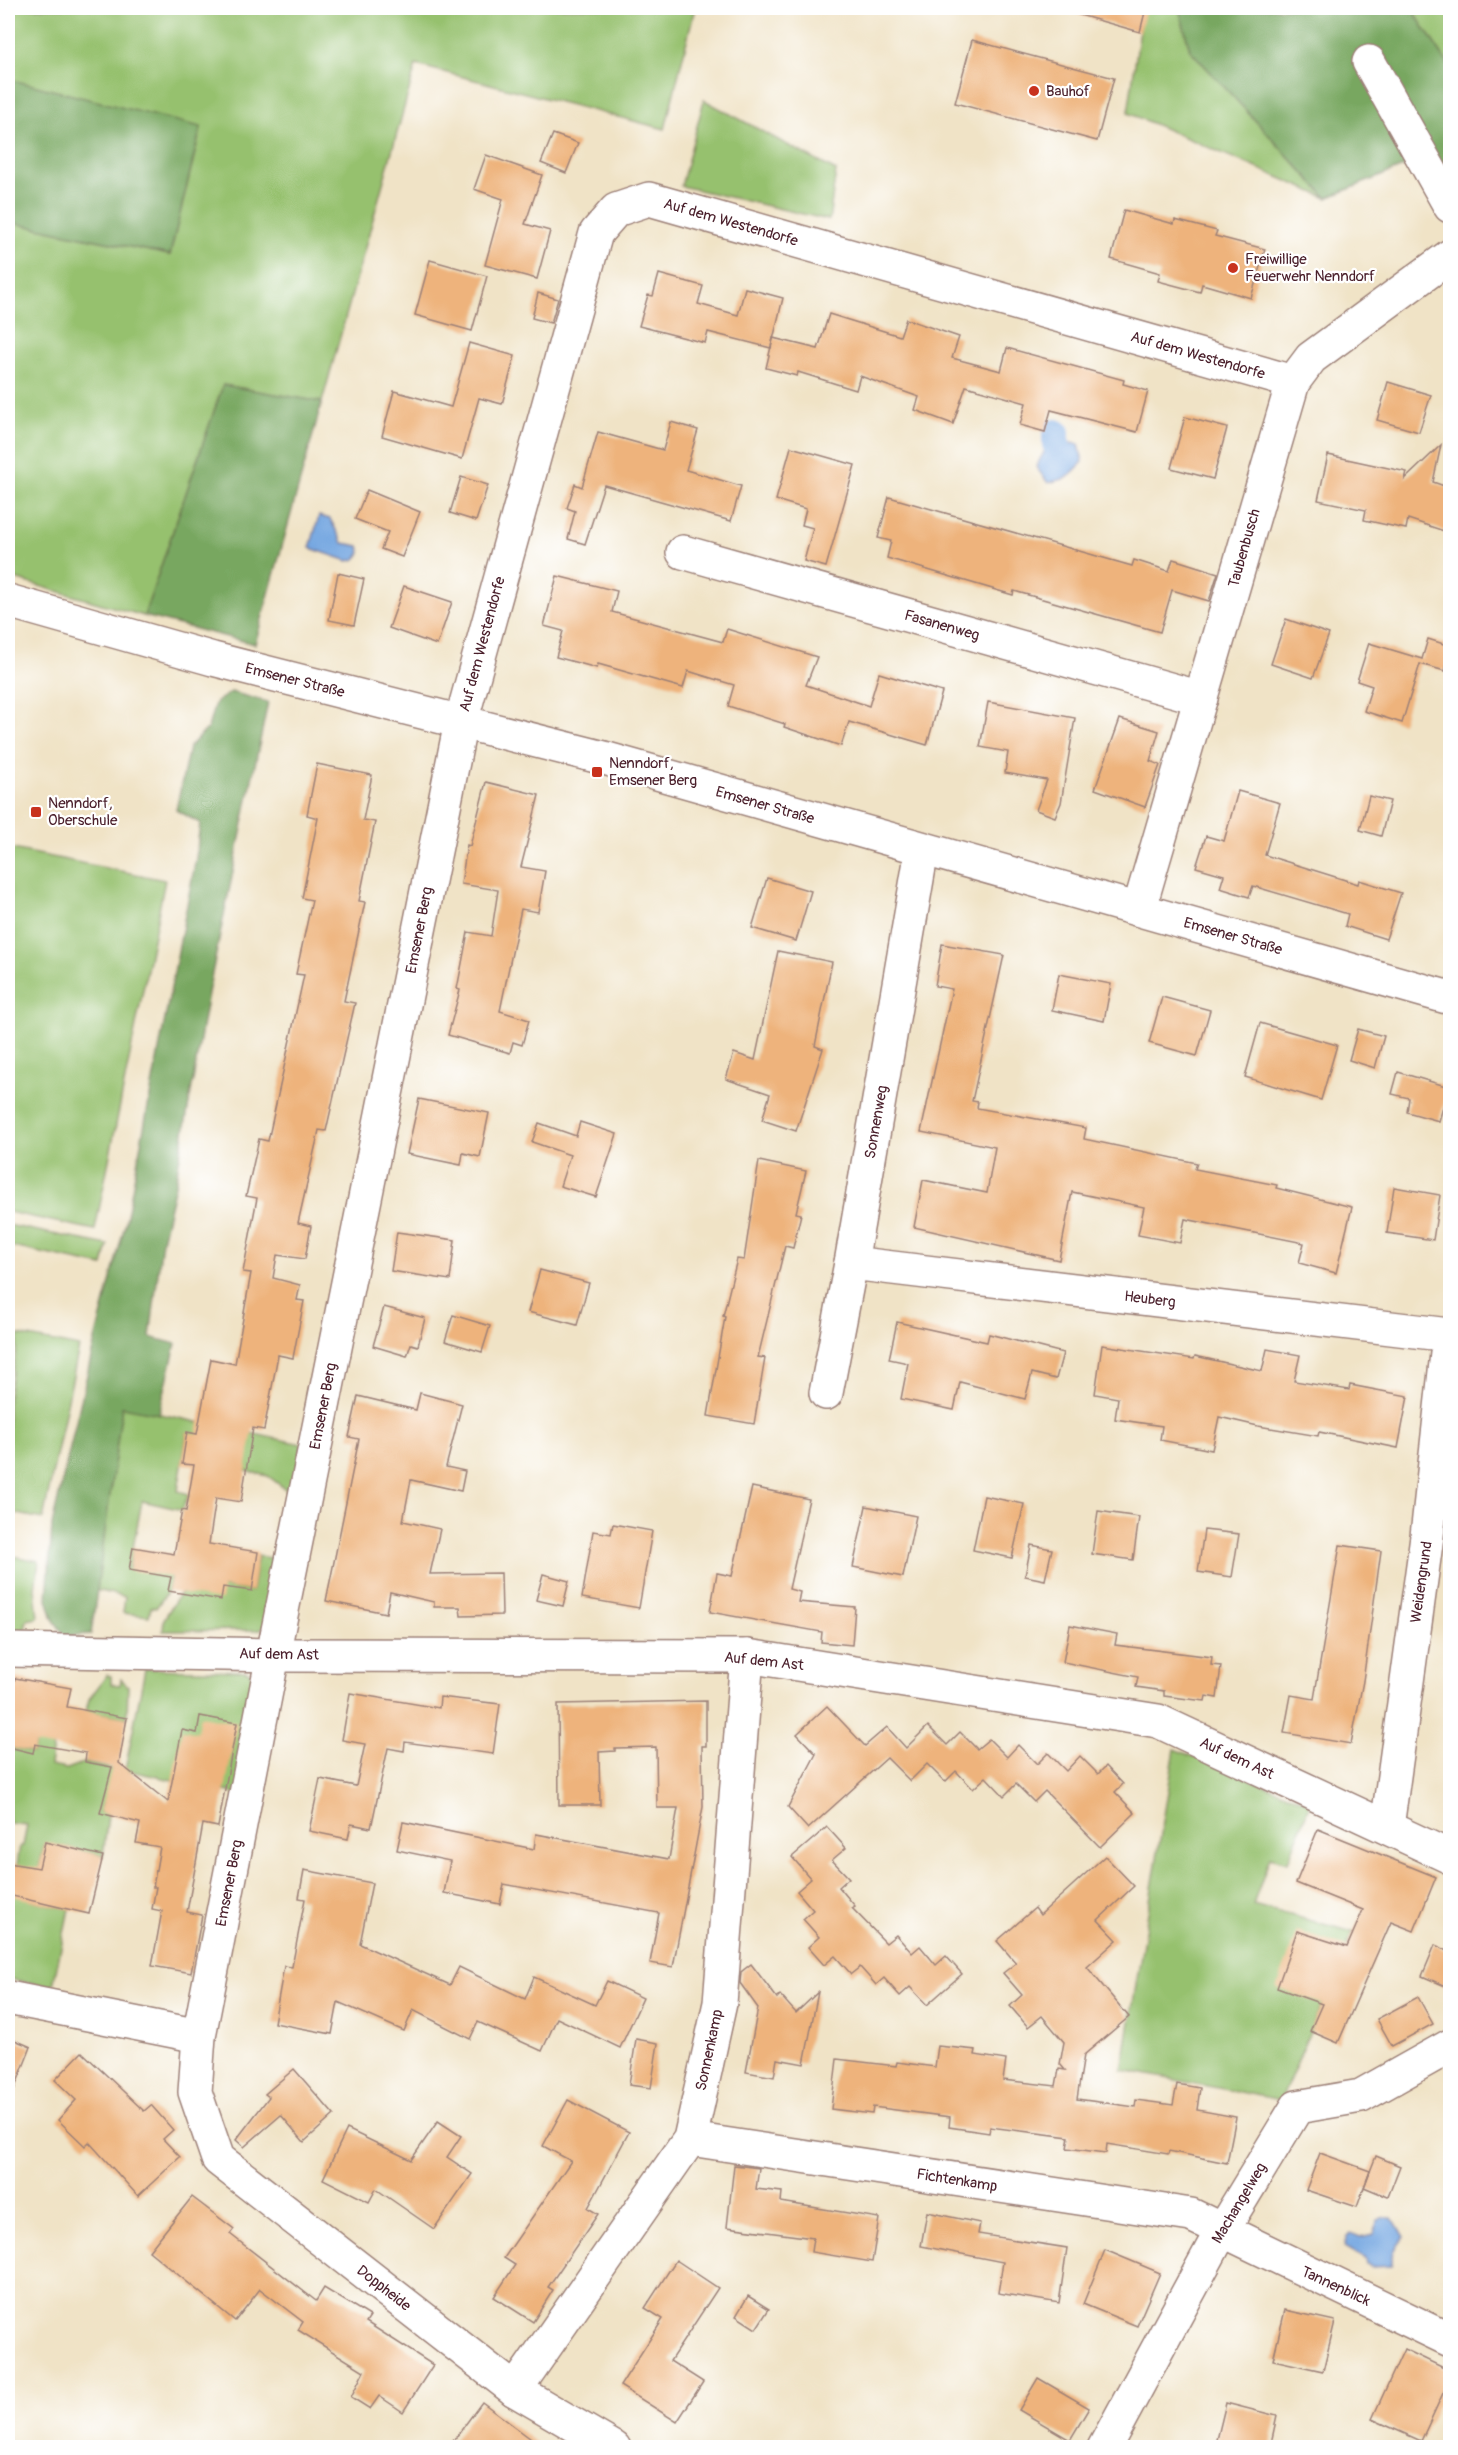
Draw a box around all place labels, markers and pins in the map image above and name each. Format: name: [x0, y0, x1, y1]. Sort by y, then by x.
place label: Bauhof: [1046, 82, 1090, 101]
marker: Bauhof: [1027, 84, 1041, 98]
place label: Freiwillige Feuerwehr Nenndorf: [1245, 250, 1375, 286]
marker: Freiwillige Feuerwehr Nenndorf: [1226, 261, 1240, 275]
place label: Nenndorf, Emsener Berg: [609, 754, 697, 790]
marker: Nenndorf, Emsener Berg: [590, 765, 604, 779]
place label: Nenndorf, Oberschule: [48, 794, 118, 830]
marker: Nenndorf, Oberschule: [29, 805, 43, 819]

